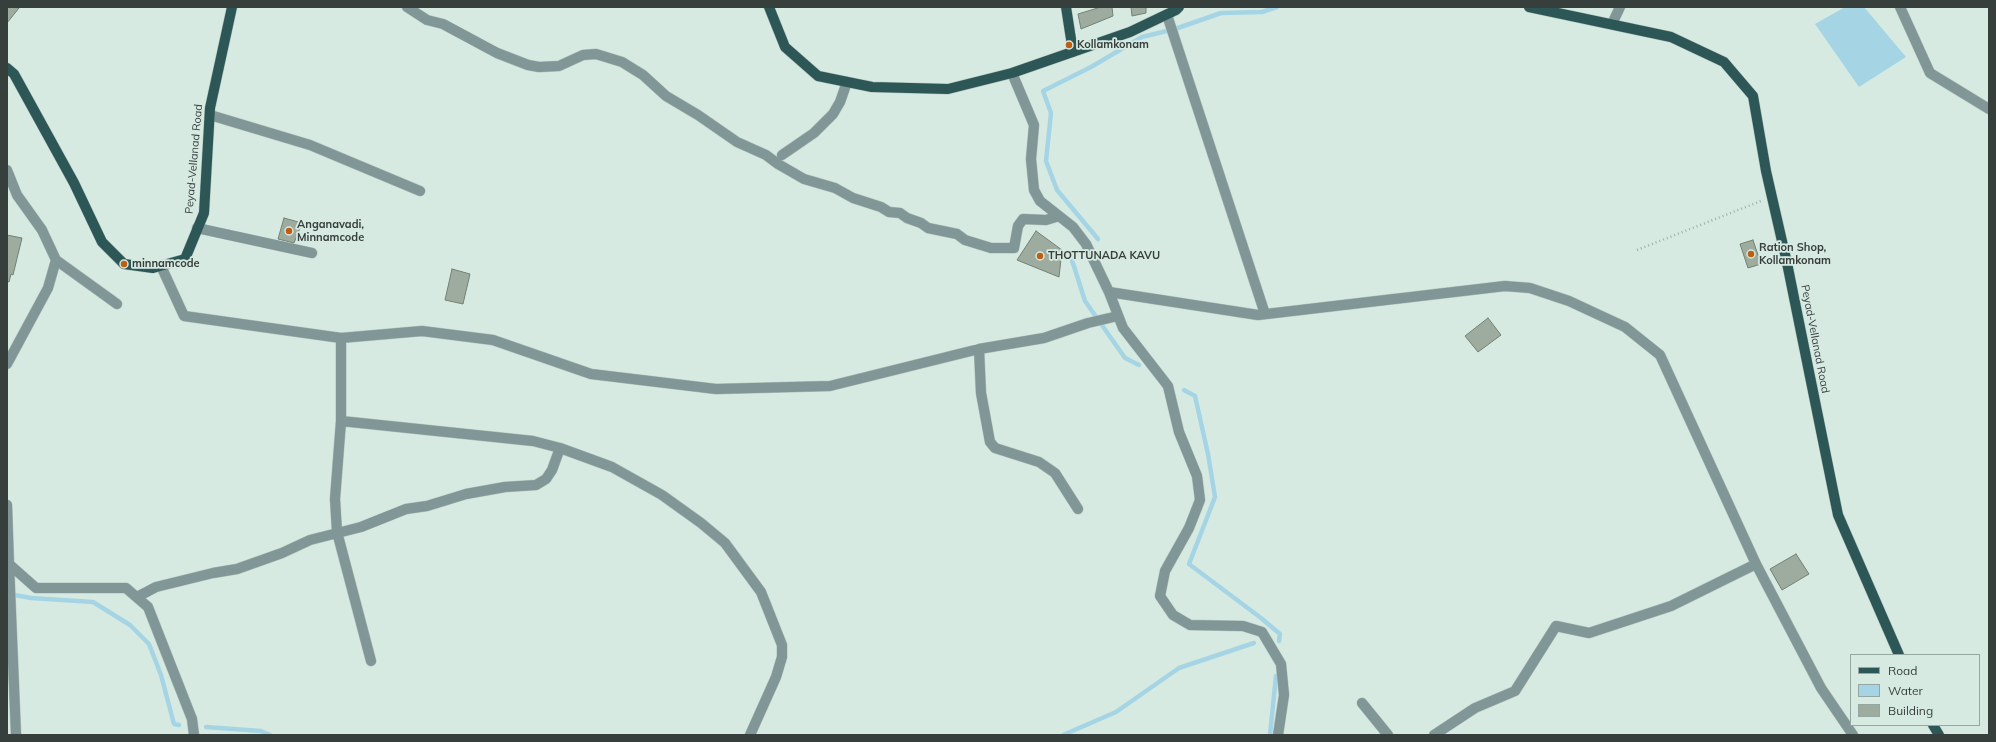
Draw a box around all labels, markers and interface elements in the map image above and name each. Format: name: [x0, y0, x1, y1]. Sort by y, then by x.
place label: Kollamkonam: [1077, 38, 1149, 52]
marker: Kollamkonam: [1064, 40, 1074, 50]
street label: Peyad-Vellanad Road: [183, 103, 205, 215]
place label: Anganavadi, Minnamcode: [297, 218, 364, 244]
marker: Anganavadi, Minnamcode: [284, 226, 294, 236]
place label: Ration Shop, Kollamkonam: [1759, 241, 1831, 267]
place label: THOTTUNADA KAVU: [1048, 249, 1160, 263]
marker: Ration Shop, Kollamkonam: [1746, 249, 1756, 259]
marker: THOTTUNADA KAVU: [1035, 251, 1045, 261]
place label: minnamcode: [132, 257, 200, 271]
marker: minnamcode: [119, 259, 129, 269]
street label: Peyad-Vellanad Road: [1798, 284, 1832, 394]
legend: [1850, 654, 1980, 726]
text: Road: [1888, 663, 1917, 678]
text: Water: [1888, 683, 1923, 698]
text: Building: [1888, 703, 1933, 718]

